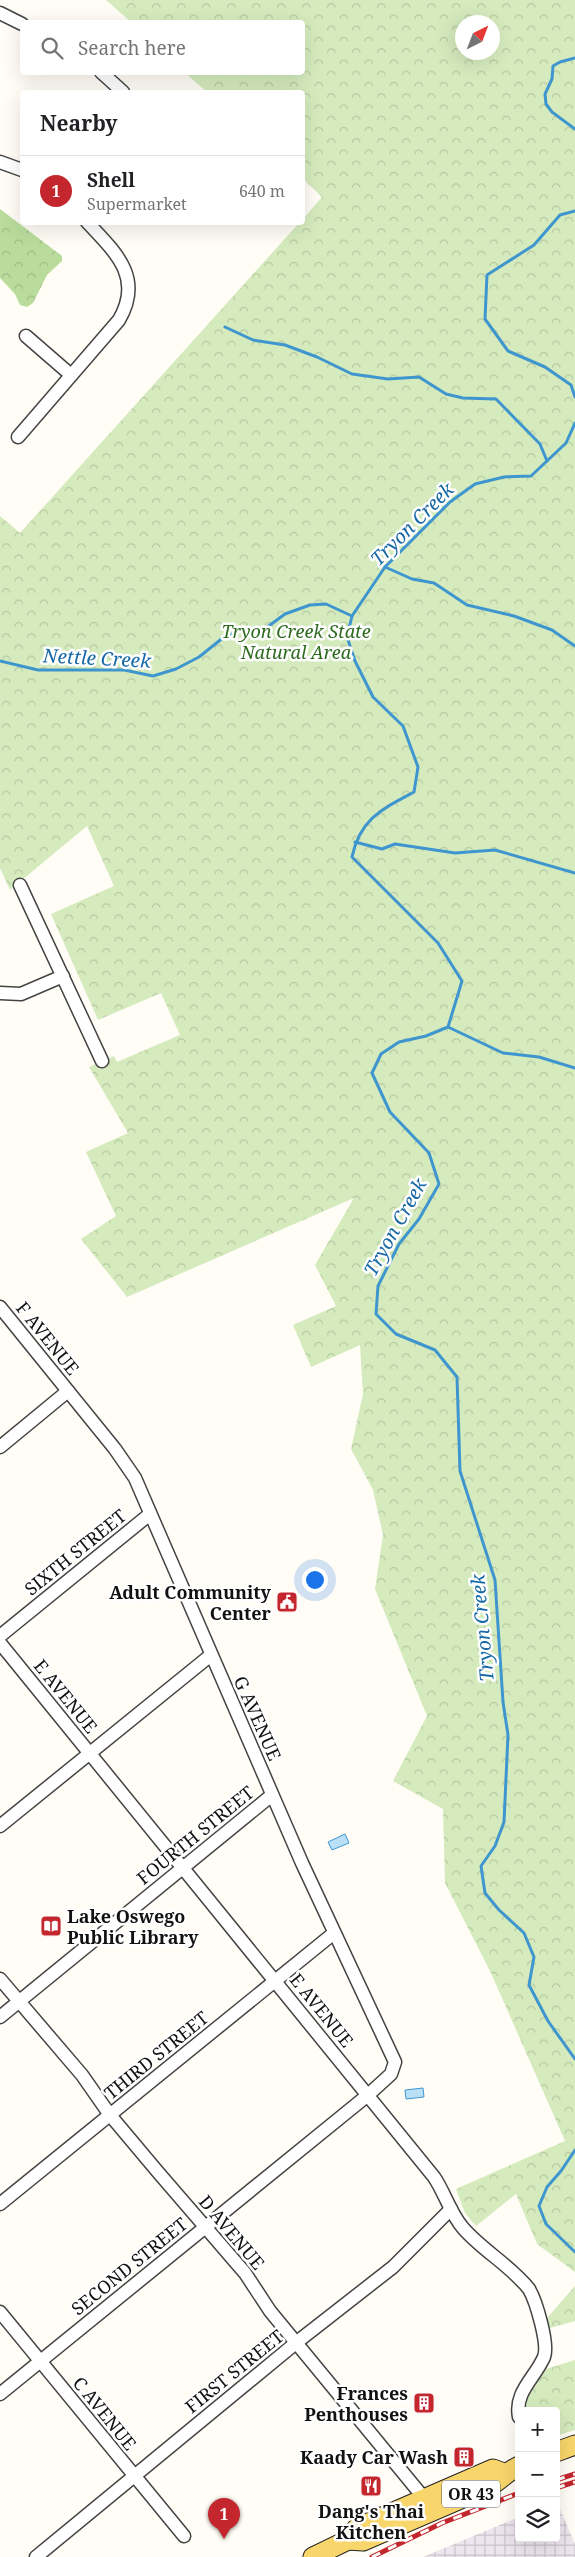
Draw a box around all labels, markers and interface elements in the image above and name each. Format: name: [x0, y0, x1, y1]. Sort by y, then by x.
north arrow: [455, 15, 500, 60]
search box: [20, 20, 305, 75]
icon: search: [38, 34, 66, 62]
text: Search here: [78, 35, 186, 61]
text: Nearby: [40, 109, 118, 137]
text: Shell: [87, 167, 135, 193]
text: 1: [51, 180, 61, 202]
text: 640 m: [239, 180, 285, 202]
text: Supermarket: [87, 193, 187, 215]
water label: Tryon Creek: [365, 476, 460, 571]
park label: Tryon Creek State Natural Area: [221, 619, 371, 664]
water label: Nettle Creek: [41, 642, 153, 674]
water label: Tryon Creek: [358, 1173, 433, 1280]
street label: F AVENUE: [11, 1296, 85, 1380]
street label: SIXTH STREET: [19, 1504, 131, 1600]
your location: [302, 1567, 328, 1593]
water label: Tryon Creek: [464, 1572, 500, 1683]
place label: Adult Community Center: [109, 1580, 272, 1625]
public building icon: Adult Community Center: [275, 1590, 299, 1614]
street label: E AVENUE: [29, 1654, 103, 1738]
street label: G AVENUE: [229, 1672, 287, 1764]
street label: FOURTH STREET: [131, 1780, 259, 1890]
place label: Lake Oswego Public Library: [67, 1904, 199, 1949]
library icon: Lake Oswego Public Library: [39, 1914, 63, 1938]
street label: E AVENUE: [285, 1968, 359, 2052]
street label: THIRD STREET: [99, 2006, 213, 2104]
street label: D AVENUE: [194, 2190, 270, 2274]
street label: SECOND STREET: [66, 2212, 192, 2320]
street label: FIRST STREET: [180, 2324, 288, 2418]
street label: C AVENUE: [68, 2371, 142, 2455]
place label: Frances Penthouses: [304, 2381, 408, 2426]
building icon: Frances Penthouses: [412, 2391, 436, 2415]
map controls: [515, 2407, 560, 2542]
button: +: [515, 2407, 560, 2452]
place label: Kaady Car Wash: [300, 2445, 448, 2469]
building icon: Kaady Car Wash: [452, 2445, 476, 2469]
button: −: [515, 2452, 560, 2497]
restaurant icon: Dang's Thai Kitchen: [359, 2474, 383, 2498]
road number: OR 43: [442, 2480, 500, 2508]
button: layers: [515, 2497, 560, 2542]
pin: 1: [208, 2498, 240, 2539]
place label: Dang's Thai Kitchen: [318, 2499, 425, 2544]

